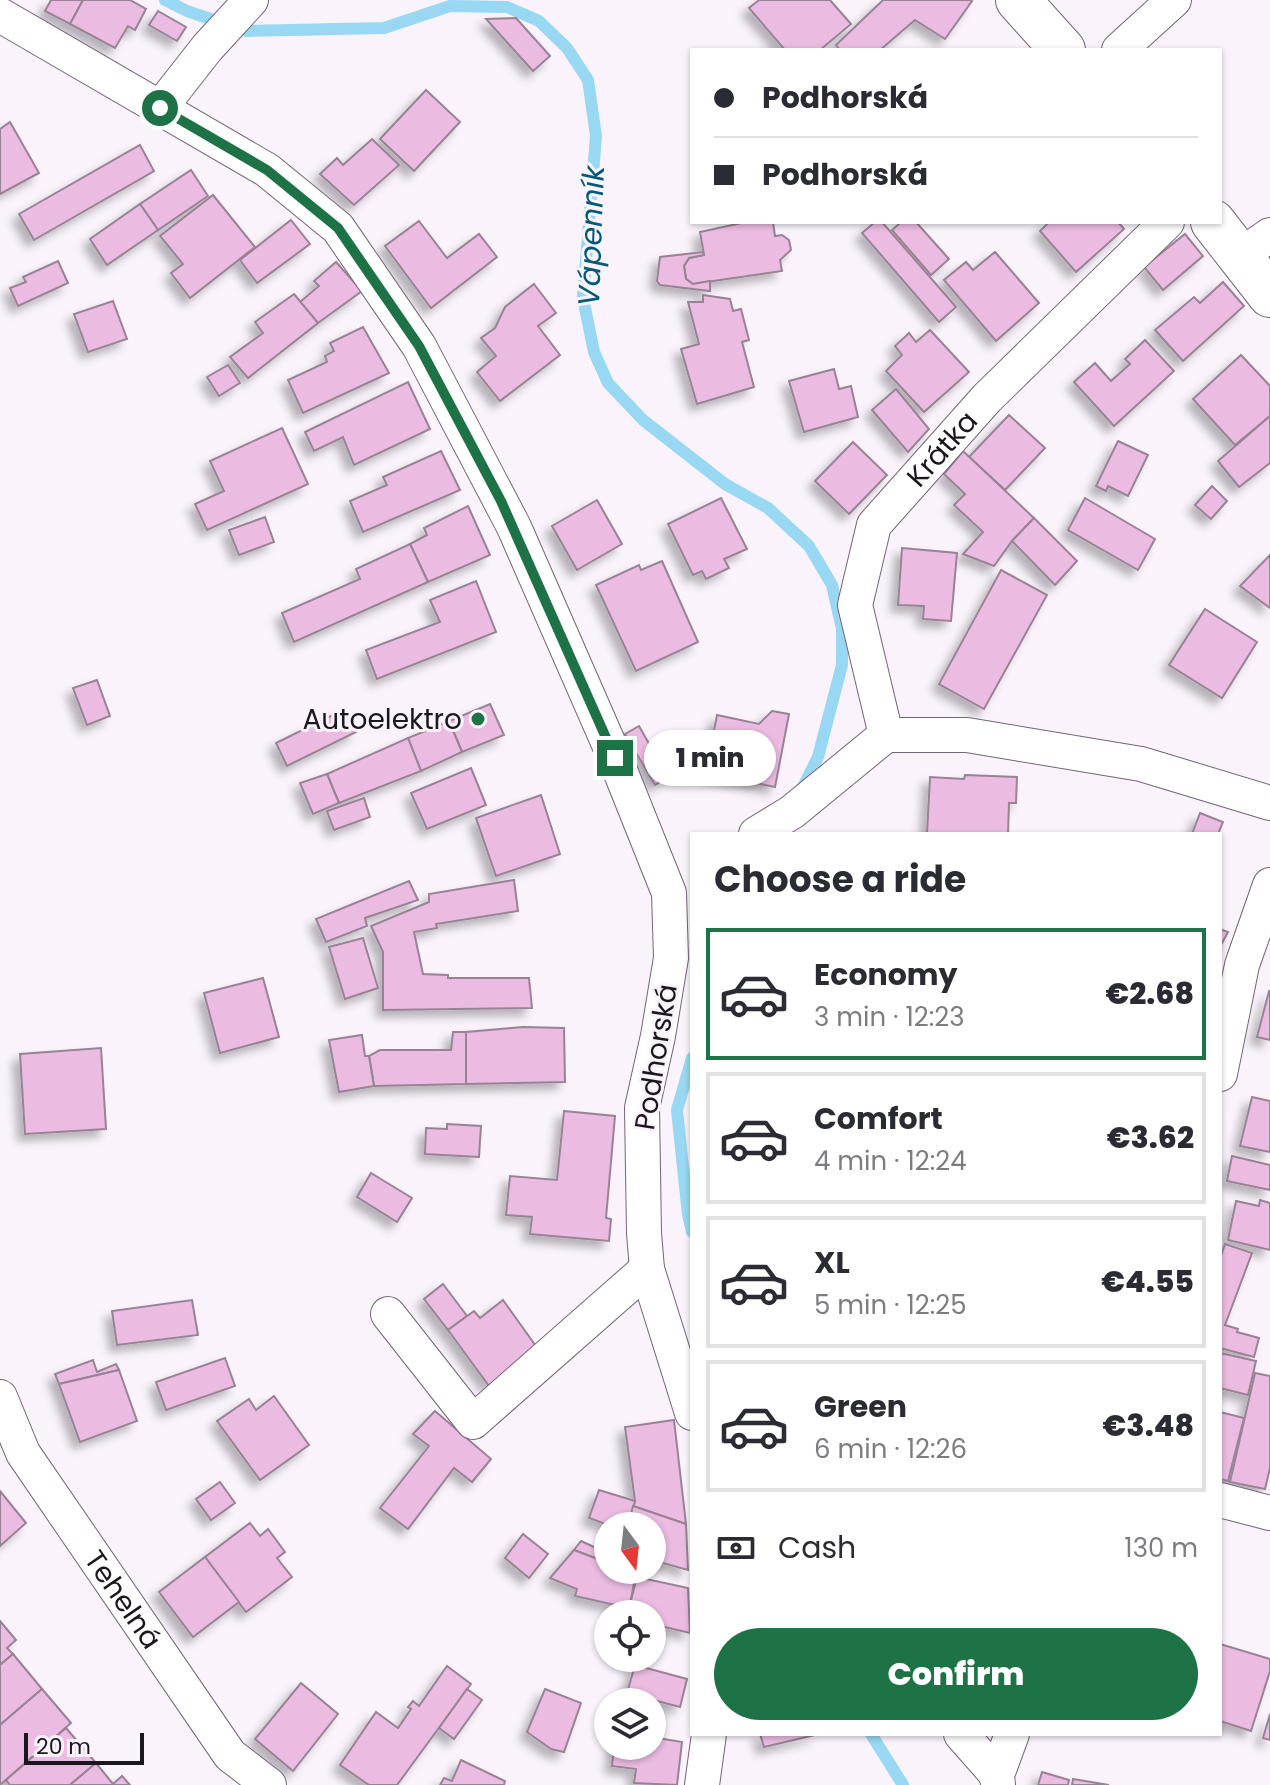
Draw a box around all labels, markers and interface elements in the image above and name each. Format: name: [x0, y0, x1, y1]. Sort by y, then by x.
text: Podhorská: [762, 76, 928, 119]
route start: [142, 90, 178, 126]
text: Podhorská: [762, 153, 928, 196]
water label: Vápenník: [567, 163, 615, 307]
street label: Krátka: [897, 402, 986, 495]
place label: Autoelektro: [303, 700, 462, 739]
marker: Autoelektro: [469, 710, 487, 728]
callout: 1 min: [643, 730, 775, 786]
route end: [597, 740, 633, 776]
text: 1 min: [676, 740, 744, 776]
text: Choose a ride: [714, 854, 966, 905]
text: Economy: [814, 953, 958, 996]
icon: car: [718, 958, 790, 1030]
text: €2.68: [1105, 972, 1194, 1015]
street label: Podhorská: [625, 981, 687, 1133]
text: 3 min · 12:23: [814, 999, 965, 1035]
text: Comfort: [814, 1097, 943, 1140]
icon: car: [718, 1102, 790, 1174]
text: €3.62: [1107, 1116, 1194, 1159]
text: 4 min · 12:24: [814, 1143, 967, 1179]
text: XL: [814, 1241, 850, 1284]
icon: car: [718, 1246, 790, 1318]
text: €4.55: [1101, 1260, 1194, 1303]
text: 5 min · 12:25: [814, 1287, 967, 1323]
text: Green: [814, 1385, 907, 1428]
icon: car: [718, 1390, 790, 1462]
text: €3.48: [1103, 1404, 1194, 1447]
text: 6 min · 12:26: [814, 1431, 967, 1467]
north arrow: [594, 1512, 666, 1584]
map controls: [594, 1512, 666, 1760]
icon: cash: [714, 1526, 758, 1570]
text: Cash: [778, 1526, 856, 1569]
text: 130 m: [1124, 1530, 1198, 1566]
street label: Tehelná: [76, 1542, 171, 1656]
button: locate: [594, 1600, 666, 1672]
button: Confirm: [714, 1628, 1198, 1720]
button: layers: [594, 1688, 666, 1760]
scale bar: [24, 1729, 144, 1765]
text: 20 m: [36, 1731, 91, 1762]

